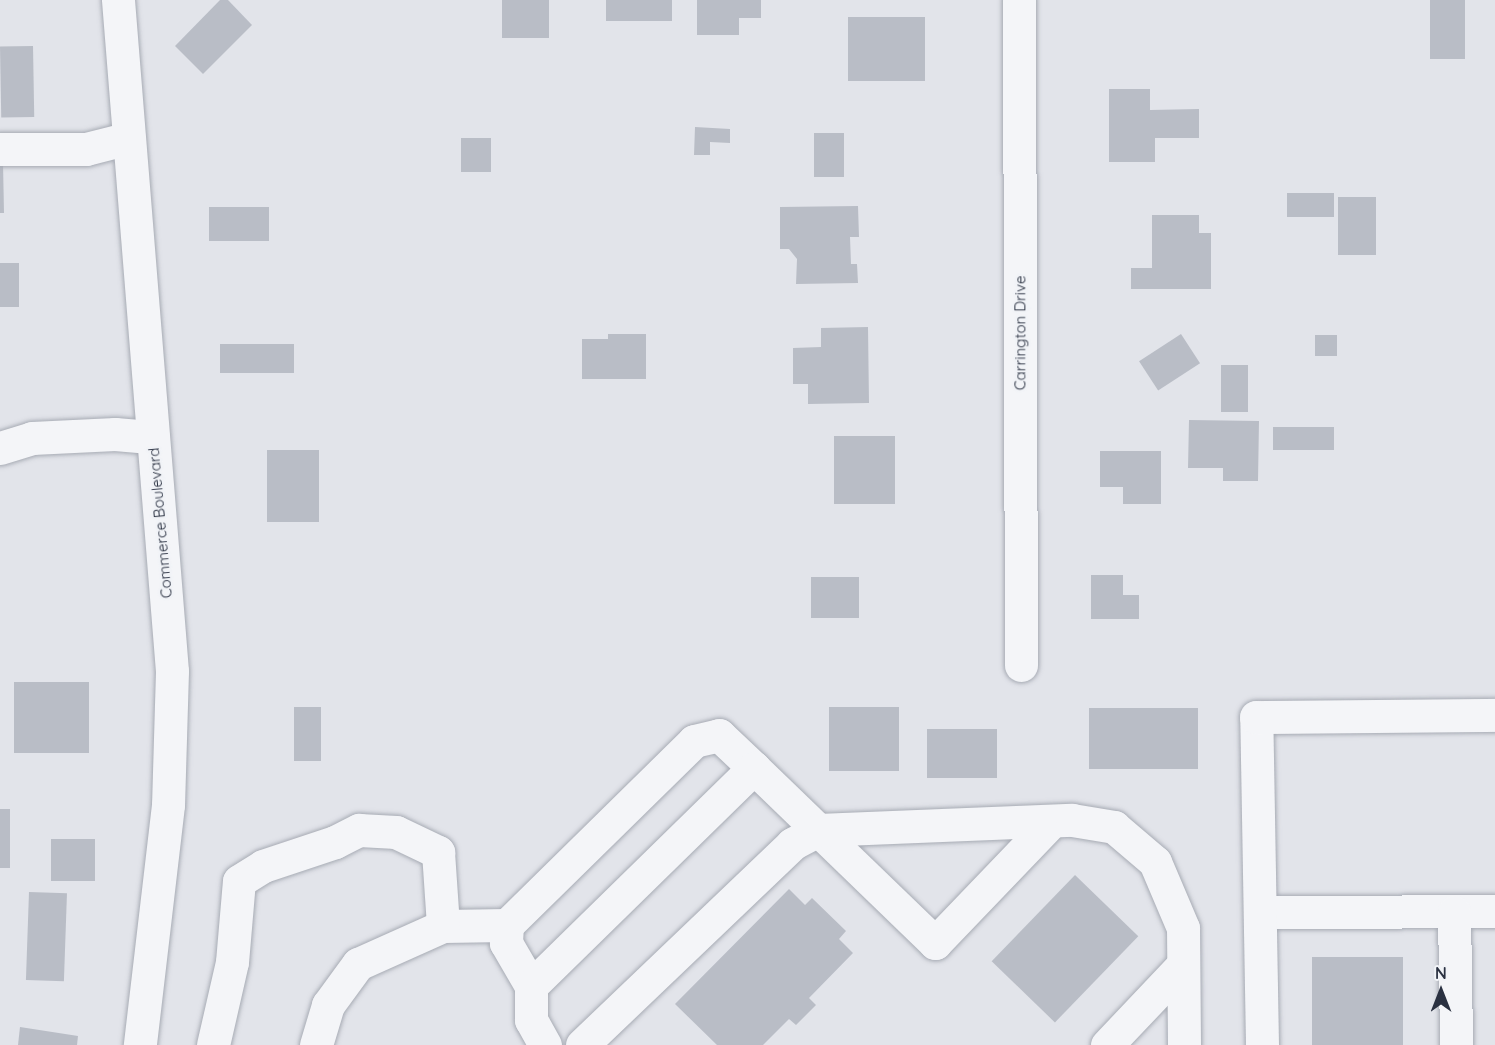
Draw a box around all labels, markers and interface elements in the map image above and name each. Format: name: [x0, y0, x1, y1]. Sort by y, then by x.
street label: Carrington Drive: [1011, 276, 1029, 390]
street label: Commerce Boulevard: [144, 447, 176, 599]
north arrow: [1411, 961, 1471, 1021]
text: N: [1435, 963, 1447, 983]

